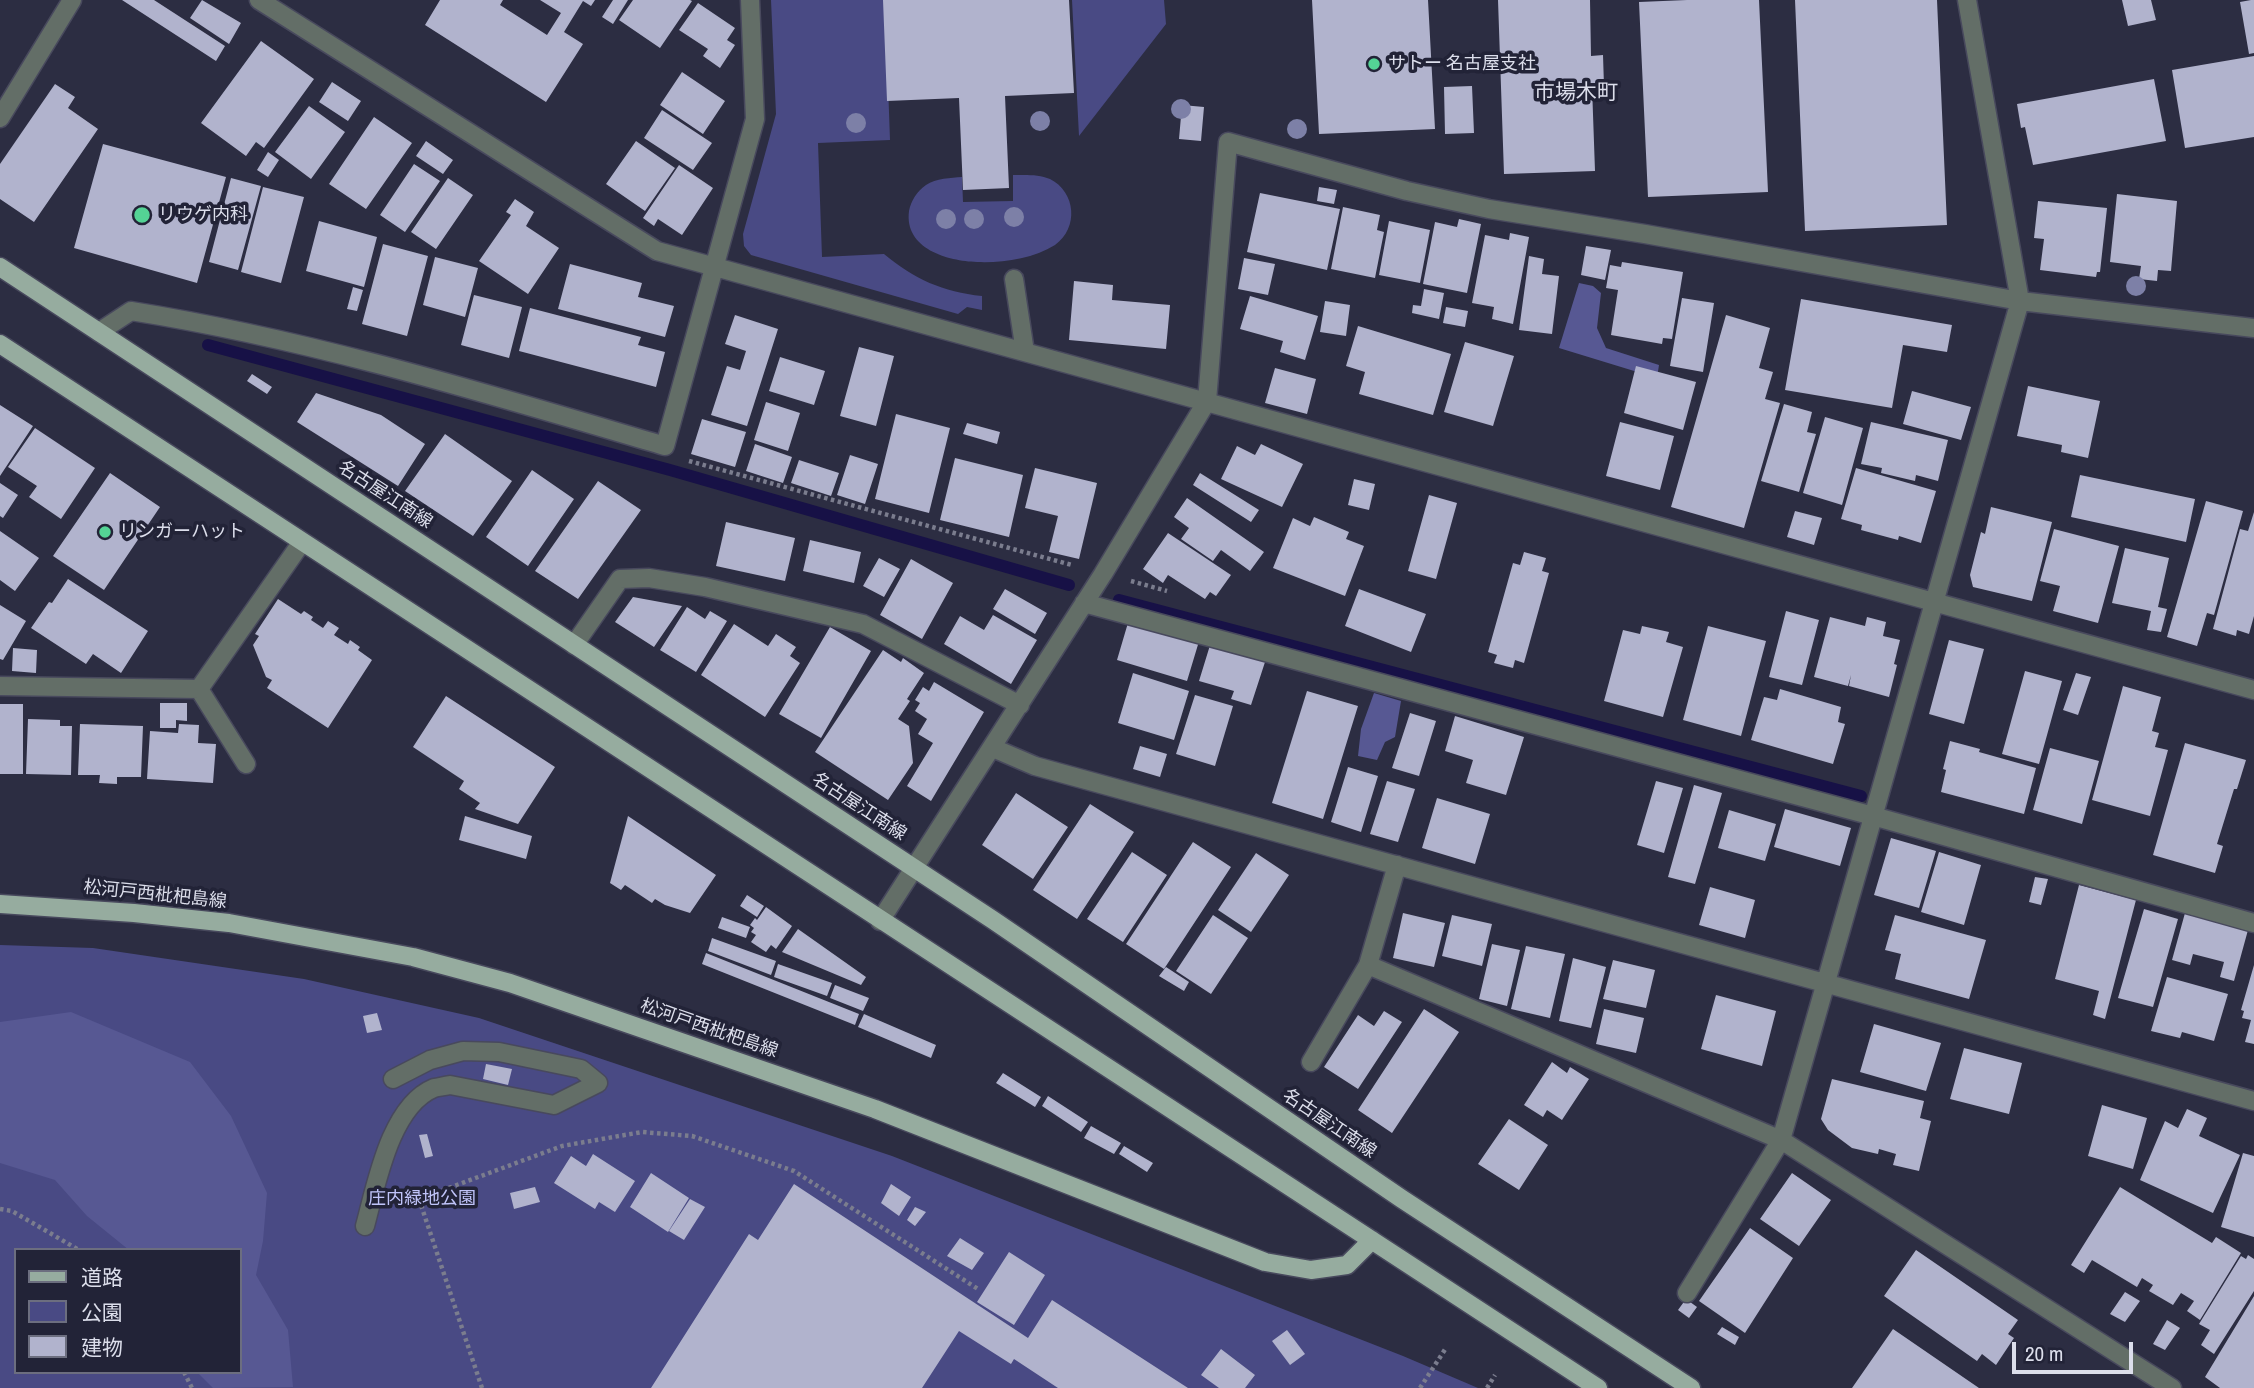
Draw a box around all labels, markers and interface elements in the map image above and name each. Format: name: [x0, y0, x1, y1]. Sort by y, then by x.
place label: サトー 名古屋支社: [1388, 53, 1536, 75]
marker: サトー 名古屋支社: [1366, 56, 1382, 72]
district label: 市場木町: [1534, 80, 1618, 106]
place label: リウゲ内科: [158, 204, 248, 226]
marker: リウゲ内科: [132, 205, 152, 225]
street label: 名古屋江南線: [334, 457, 436, 533]
place label: リンガーハット: [119, 521, 245, 543]
marker: リンガーハット: [97, 524, 113, 540]
street label: 名古屋江南線: [808, 769, 910, 845]
street label: 松河戸西枇杷島線: [82, 877, 228, 913]
street label: 松河戸西枇杷島線: [637, 995, 781, 1063]
street label: 名古屋江南線: [1278, 1085, 1380, 1163]
park label: 庄内緑地公園: [368, 1188, 476, 1210]
legend: [14, 1248, 242, 1374]
text: 道路: [81, 1263, 123, 1292]
text: 公園: [81, 1298, 123, 1327]
scale bar: [2016, 1328, 2137, 1372]
text: 建物: [81, 1333, 123, 1362]
text: 20 m: [2025, 1339, 2063, 1368]

